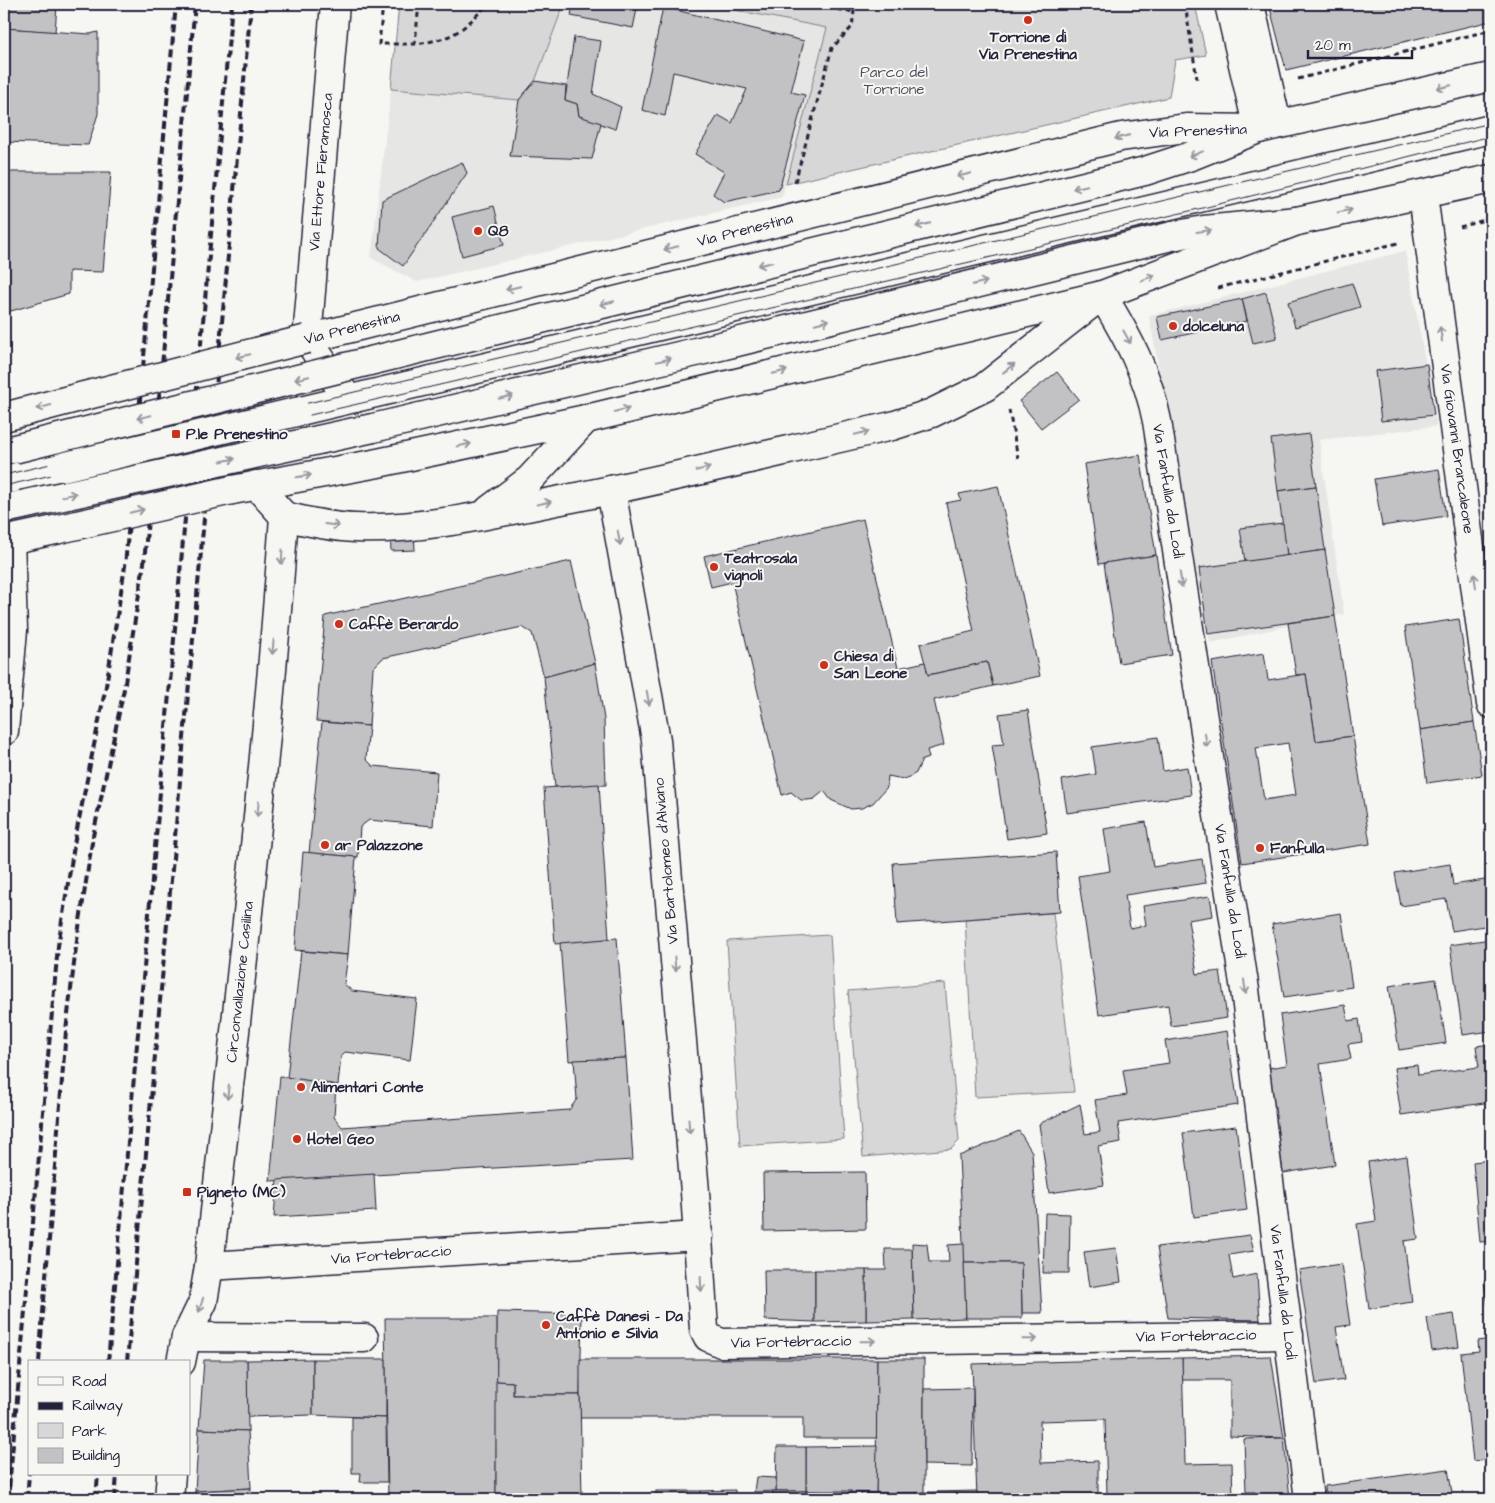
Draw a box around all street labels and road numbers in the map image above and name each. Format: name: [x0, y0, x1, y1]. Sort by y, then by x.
street label: Via Ettore Fieramosca: [304, 92, 338, 252]
street label: Via Prenestina: [1149, 119, 1248, 143]
street label: Via Prenestina: [695, 208, 795, 252]
street label: Via Prenestina: [302, 306, 402, 350]
street label: Via Giovanni Brancaleone: [1435, 363, 1479, 535]
street label: Via Fanfulla da Lodi: [1147, 422, 1189, 560]
street label: Via Bartolomeo d'Alviano: [648, 776, 684, 945]
street label: Via Fanfulla da Lodi: [1209, 822, 1251, 960]
street label: Circonvallazione Casilina: [221, 900, 259, 1064]
street label: Via Fanfulla da Lodi: [1264, 1223, 1302, 1361]
street label: Via Fortebraccio: [330, 1240, 452, 1270]
street label: Via Fortebraccio: [1136, 1324, 1257, 1348]
street label: Via Fortebraccio: [731, 1330, 852, 1354]

